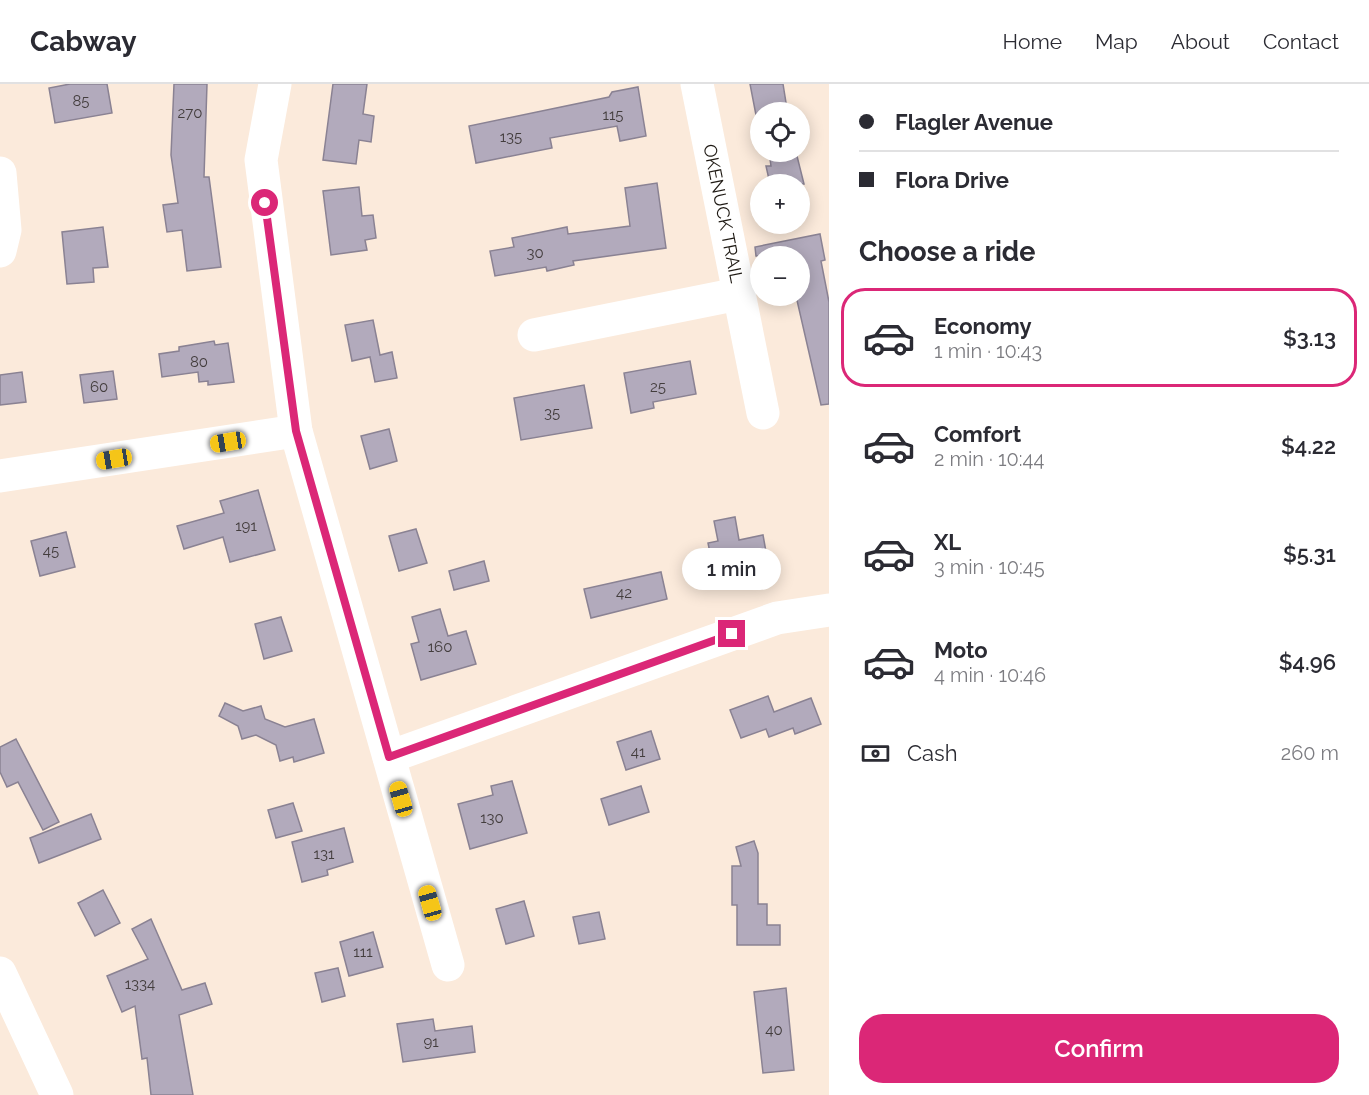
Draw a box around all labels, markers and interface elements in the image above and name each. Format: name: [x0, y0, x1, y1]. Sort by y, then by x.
text: Cabway: [30, 25, 137, 58]
text: Home: [1003, 29, 1062, 54]
text: Map: [1095, 29, 1138, 54]
text: About: [1171, 29, 1230, 54]
text: Contact: [1263, 29, 1339, 54]
house number: 85: [72, 92, 90, 110]
map controls: [750, 102, 810, 306]
button: locate: [750, 102, 810, 162]
house number: 270: [178, 104, 202, 122]
house number: 115: [602, 106, 624, 124]
text: Flagler Avenue: [895, 109, 1053, 135]
house number: 135: [500, 128, 522, 146]
street label: OKENUCK TRAIL: [699, 142, 748, 285]
text: Flora Drive: [895, 167, 1009, 193]
button: +: [750, 174, 810, 234]
route start: [251, 189, 278, 216]
text: Choose a ride: [859, 236, 1035, 267]
house number: 30: [526, 244, 544, 262]
button: −: [750, 246, 810, 306]
icon: car: [862, 311, 916, 365]
text: Economy: [934, 313, 1032, 339]
text: $3.13: [1283, 325, 1336, 351]
text: 1 min · 10:43: [934, 339, 1042, 363]
house number: 80: [190, 353, 208, 371]
house number: 60: [90, 378, 108, 396]
house number: 25: [650, 378, 666, 396]
house number: 35: [544, 404, 560, 422]
icon: car: [862, 419, 916, 473]
text: Comfort: [934, 421, 1021, 447]
car: [209, 430, 247, 454]
text: $4.22: [1281, 433, 1336, 459]
car: [95, 447, 133, 471]
text: 2 min · 10:44: [934, 447, 1044, 471]
house number: 191: [235, 517, 257, 535]
icon: car: [862, 527, 916, 581]
text: XL: [934, 529, 961, 555]
text: $5.31: [1283, 541, 1336, 567]
house number: 45: [43, 542, 59, 560]
callout: 1 min: [682, 547, 782, 589]
text: 3 min · 10:45: [934, 555, 1045, 579]
text: 1 min: [707, 557, 756, 581]
house number: 42: [616, 584, 632, 602]
route end: [718, 620, 745, 647]
icon: car: [862, 635, 916, 689]
text: Moto: [934, 637, 988, 663]
house number: 160: [428, 638, 452, 656]
text: $4.96: [1279, 649, 1336, 675]
text: 4 min · 10:46: [934, 663, 1046, 687]
icon: cash: [859, 737, 892, 770]
text: Cash: [907, 740, 958, 766]
text: 260 m: [1281, 741, 1339, 765]
house number: 41: [631, 743, 646, 761]
car: [387, 779, 415, 819]
house number: 130: [480, 809, 504, 827]
house number: 131: [314, 845, 335, 863]
car: [416, 883, 444, 923]
house number: 111: [353, 943, 373, 961]
house number: 1334: [125, 975, 155, 993]
button: Confirm: [859, 1014, 1339, 1083]
house number: 40: [765, 1021, 783, 1039]
house number: 91: [423, 1033, 439, 1051]

